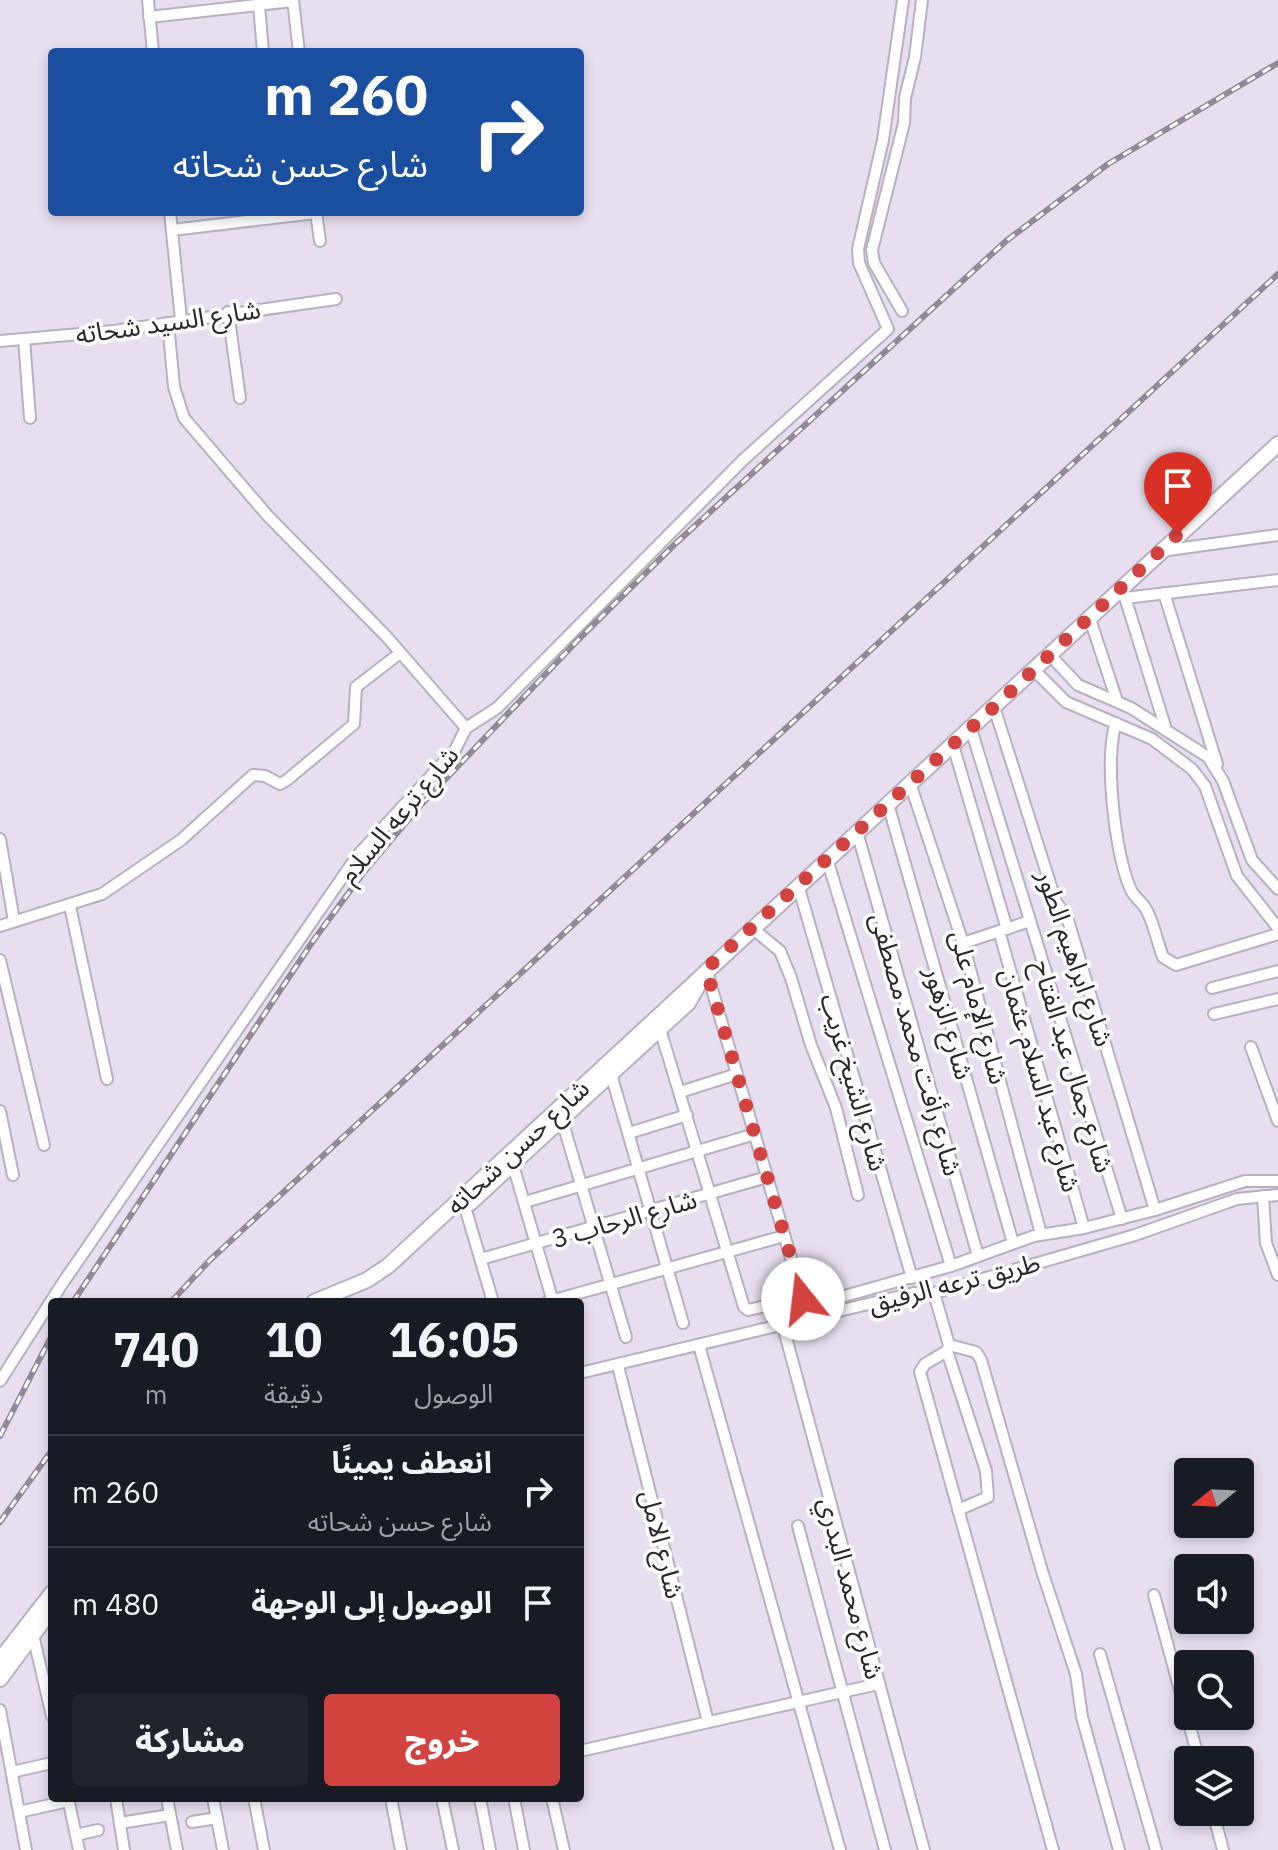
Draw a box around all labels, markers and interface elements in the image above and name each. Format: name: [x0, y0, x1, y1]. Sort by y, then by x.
text: 260 m: [264, 58, 428, 130]
icon: right: [456, 80, 560, 184]
text: شارع حسن شحاته: [173, 140, 428, 187]
street label: شارع السيد شحاته: [73, 291, 263, 354]
pin: [1144, 452, 1212, 534]
icon: arrive: [1156, 464, 1200, 508]
street label: شارع ترعه السلام: [331, 738, 468, 892]
street label: شارع ابراهيم الطور: [1026, 864, 1122, 1052]
street label: شارع رأفت محمد مصطفى: [860, 909, 971, 1180]
street label: شارع الإمام على: [939, 926, 1017, 1089]
street label: شارع جمال عبد الفتاح: [1023, 956, 1123, 1177]
street label: شارع الزهور: [915, 962, 982, 1084]
street label: شارع عبد السلام عثمان: [989, 964, 1089, 1197]
street label: شارع الشيخ غريب: [810, 989, 897, 1176]
street label: شارع حسن شحاته: [438, 1071, 598, 1223]
street label: شارع الرحاب 3: [547, 1181, 701, 1258]
street label: طريق ترعه الرفيق: [864, 1244, 1044, 1320]
position arrow: [761, 1257, 845, 1341]
text: 10: [265, 1308, 322, 1370]
text: 16:05: [388, 1308, 519, 1370]
text: 740: [113, 1318, 199, 1380]
text: دقيقة: [264, 1376, 323, 1410]
text: الوصول: [414, 1376, 493, 1410]
text: m: [145, 1377, 167, 1411]
text: انعطف يمينًا: [332, 1442, 492, 1481]
north arrow: [1174, 1458, 1254, 1538]
map controls: [1174, 1458, 1254, 1826]
icon: right: [516, 1469, 560, 1513]
text: 260 m: [72, 1472, 159, 1511]
street label: شارع الامل: [630, 1486, 693, 1603]
street label: شارع محمد البدري: [807, 1493, 893, 1684]
text: شارع حسن شحاته: [308, 1504, 492, 1538]
button: sound: [1174, 1554, 1254, 1634]
icon: arrive: [516, 1581, 560, 1625]
text: الوصول إلى الوجهة: [251, 1582, 492, 1621]
text: 480 m: [72, 1584, 159, 1623]
button: search: [1174, 1650, 1254, 1730]
button: مشاركة: [72, 1694, 308, 1786]
button: خروج: [324, 1694, 560, 1786]
button: layers: [1174, 1746, 1254, 1826]

